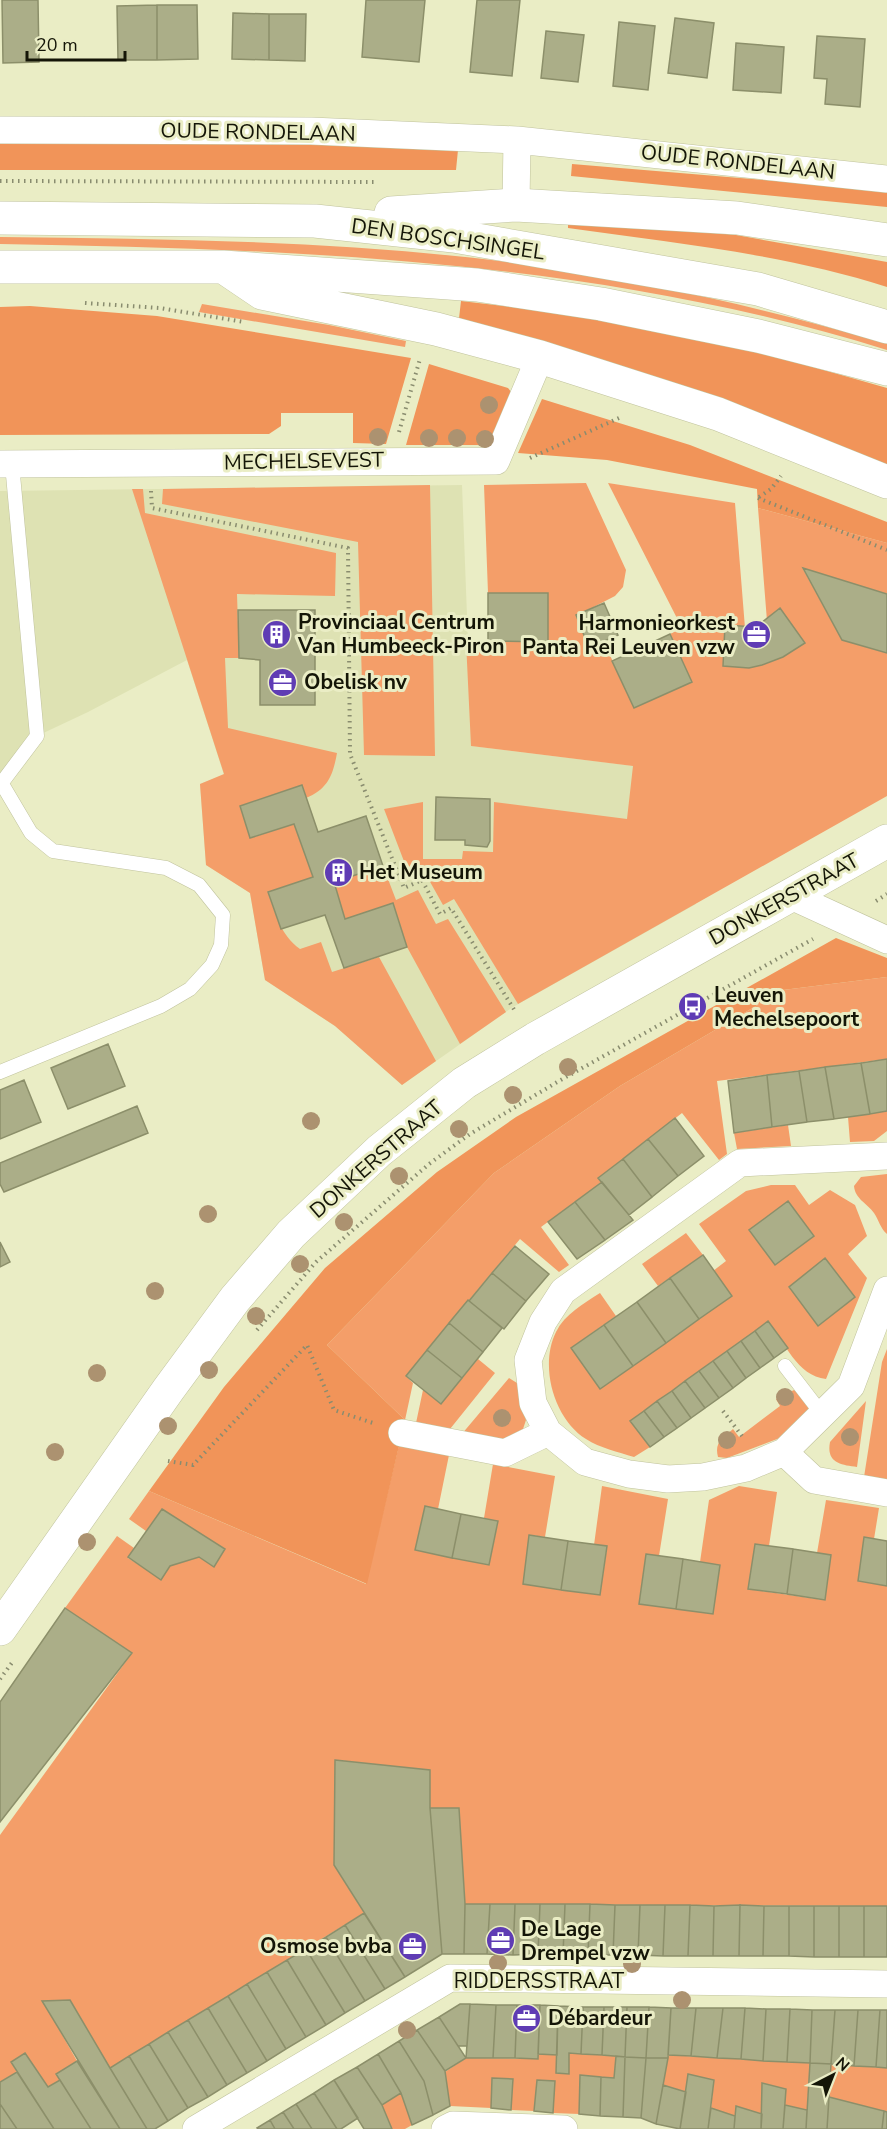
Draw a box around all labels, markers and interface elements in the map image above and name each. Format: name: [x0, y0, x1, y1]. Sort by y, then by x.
scale bar: [27, 24, 124, 62]
text: 20 m: [36, 33, 78, 57]
street label: OUDE RONDELAAN: [160, 116, 356, 148]
street label: OUDE RONDELAAN: [639, 138, 837, 186]
street label: DEN BOSCHSINGEL: [350, 212, 547, 267]
street label: MECHELSEVEST: [224, 446, 385, 476]
place label: Provinciaal Centrum Van Humbeeck-Piron: [297, 608, 505, 660]
place label: Harmonieorkest Panta Rei Leuven vzw: [522, 609, 736, 661]
building icon: Provinciaal Centrum Van Humbeeck-Piron: [261, 618, 293, 650]
office icon: Harmonieorkest Panta Rei Leuven vzw: [740, 619, 772, 651]
office icon: Obelisk nv: [267, 666, 299, 698]
place label: Obelisk nv: [304, 668, 408, 696]
street label: DONKERSTRAAT: [704, 846, 864, 952]
building icon: Het Museum: [322, 856, 354, 888]
place label: Het Museum: [359, 858, 483, 886]
place label: Leuven Mechelsepoort: [714, 981, 860, 1033]
bus stop icon: Leuven Mechelsepoort: [677, 991, 709, 1023]
street label: DONKERSTRAAT: [304, 1093, 449, 1224]
place label: De Lage Drempel vzw: [521, 1915, 650, 1967]
office icon: De Lage Drempel vzw: [484, 1925, 516, 1957]
office icon: Osmose bvba: [397, 1930, 429, 1962]
place label: Osmose bvba: [260, 1932, 392, 1960]
street label: RIDDERSSTRAAT: [454, 1967, 625, 1995]
office icon: Débardeur: [511, 2002, 543, 2034]
place label: Débardeur: [548, 2004, 653, 2032]
north arrow: [803, 2045, 863, 2105]
text: N: [831, 2052, 854, 2077]

